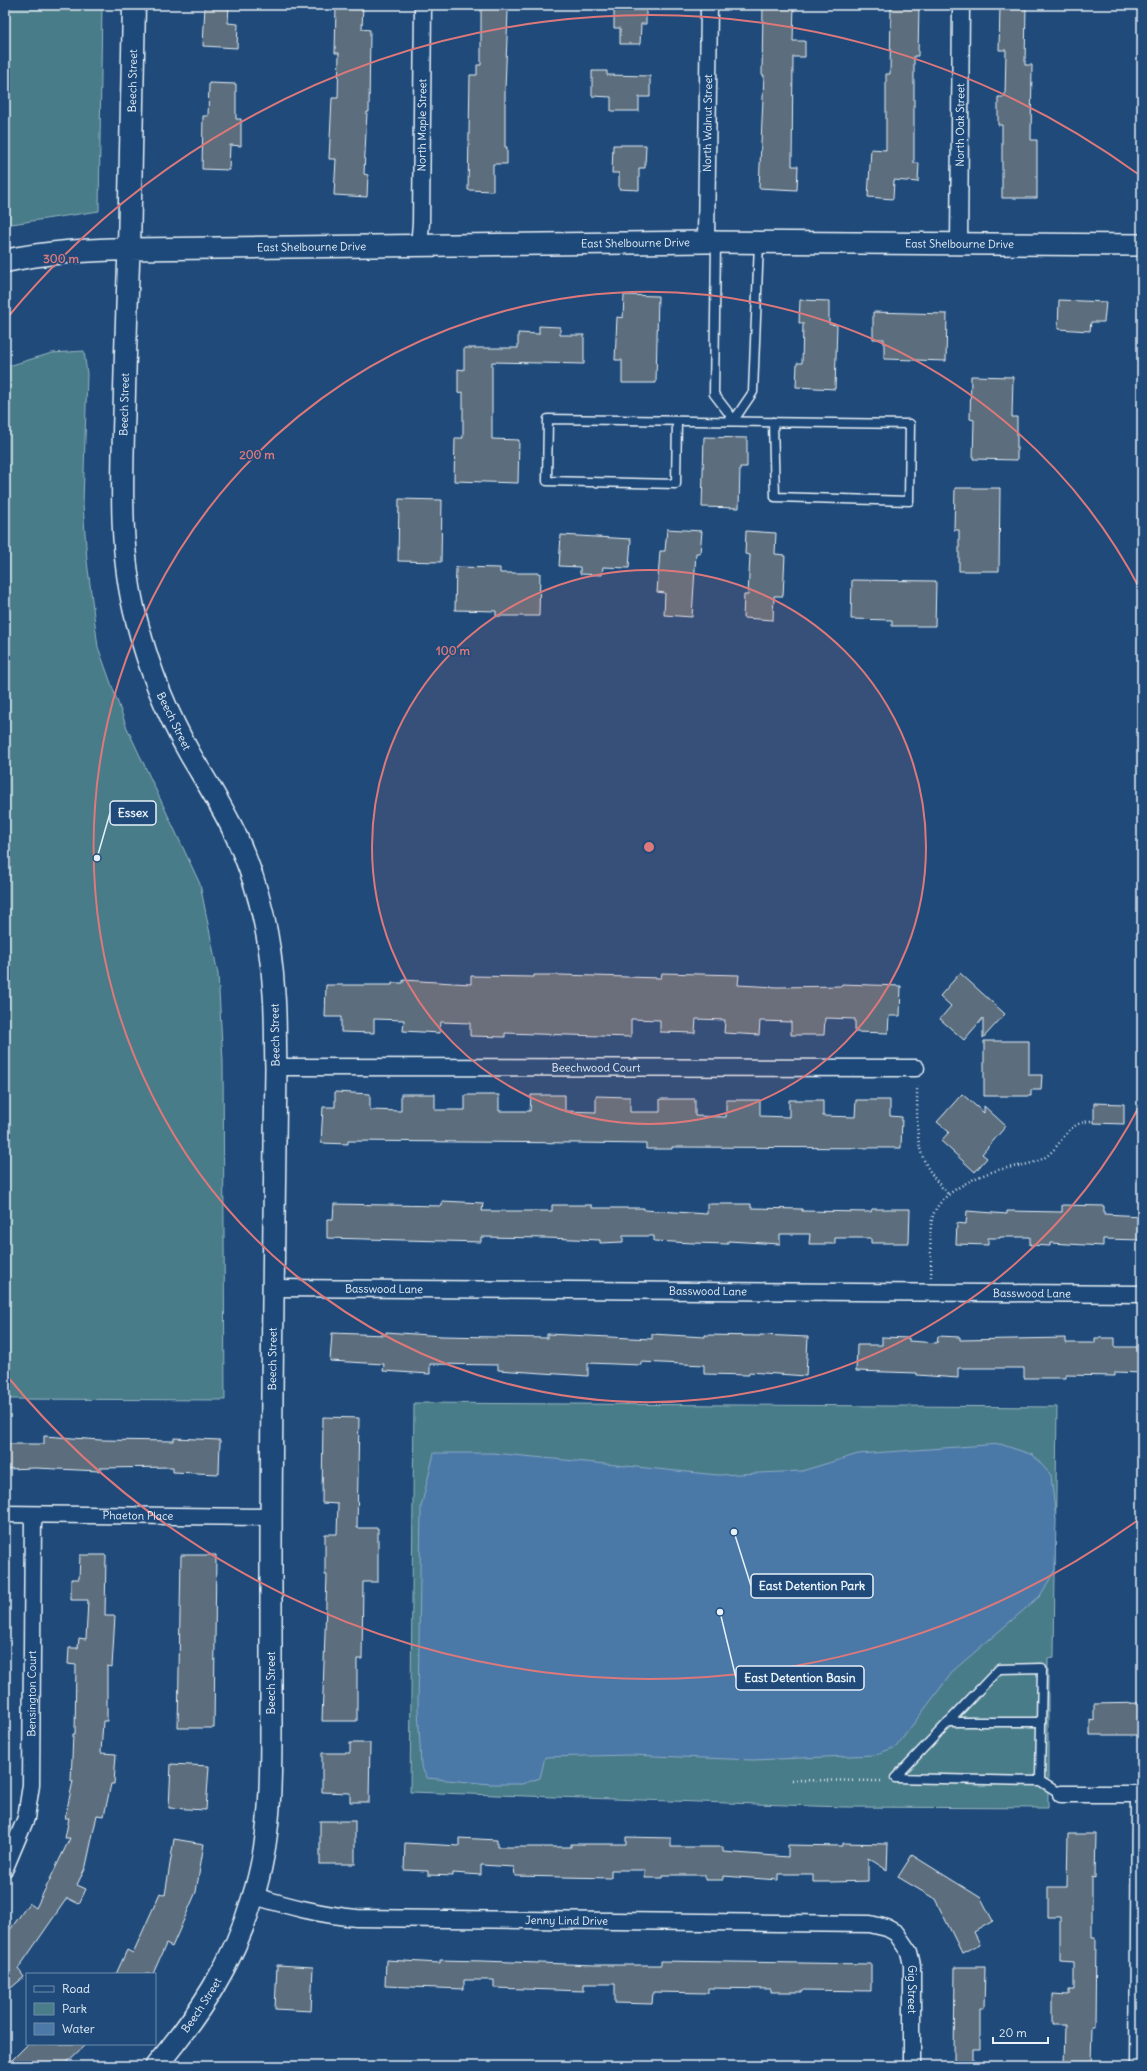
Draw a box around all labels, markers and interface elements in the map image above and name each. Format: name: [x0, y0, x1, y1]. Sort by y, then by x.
street label: Beech Street: [125, 49, 140, 112]
street label: North Walnut Street: [700, 74, 715, 172]
street label: North Maple Street: [414, 78, 429, 172]
street label: North Oak Street: [953, 83, 967, 167]
street label: East Shelbourne Drive: [581, 235, 690, 251]
street label: East Shelbourne Drive: [905, 236, 1014, 251]
street label: East Shelbourne Drive: [257, 239, 366, 254]
text: 300 m: [43, 251, 79, 266]
street label: Beech Street: [116, 372, 132, 436]
text: 200 m: [239, 447, 275, 462]
text: 100 m: [436, 643, 470, 658]
street label: Beech Street: [154, 690, 194, 753]
callout: Essex: [110, 801, 156, 825]
text: Essex: [118, 805, 148, 820]
centre of rings: [642, 840, 656, 854]
street label: Beech Street: [267, 1003, 283, 1067]
street label: Beechwood Court: [551, 1060, 641, 1075]
street label: Basswood Lane: [345, 1281, 423, 1296]
street label: Basswood Lane: [669, 1284, 747, 1298]
street label: Basswood Lane: [993, 1286, 1071, 1301]
street label: Beech Street: [265, 1327, 280, 1391]
street label: Phaeton Place: [103, 1508, 173, 1523]
callout: East Detention Park: [751, 1574, 873, 1598]
text: East Detention Park: [759, 1578, 865, 1593]
street label: Bensington Court: [24, 1650, 39, 1737]
street label: Beech Street: [264, 1651, 278, 1715]
callout: East Detention Basin: [736, 1666, 864, 1690]
text: East Detention Basin: [744, 1670, 856, 1685]
street label: Jenny Lind Drive: [525, 1913, 608, 1928]
street label: Gig Street: [905, 1965, 919, 2014]
legend: [26, 1973, 156, 2045]
street label: Beech Street: [178, 1975, 225, 2035]
text: Road: [62, 1981, 90, 1996]
text: Park: [62, 2001, 87, 2016]
scale bar: [993, 2019, 1048, 2045]
text: Water: [62, 2021, 95, 2036]
text: 20 m: [999, 2025, 1027, 2040]

